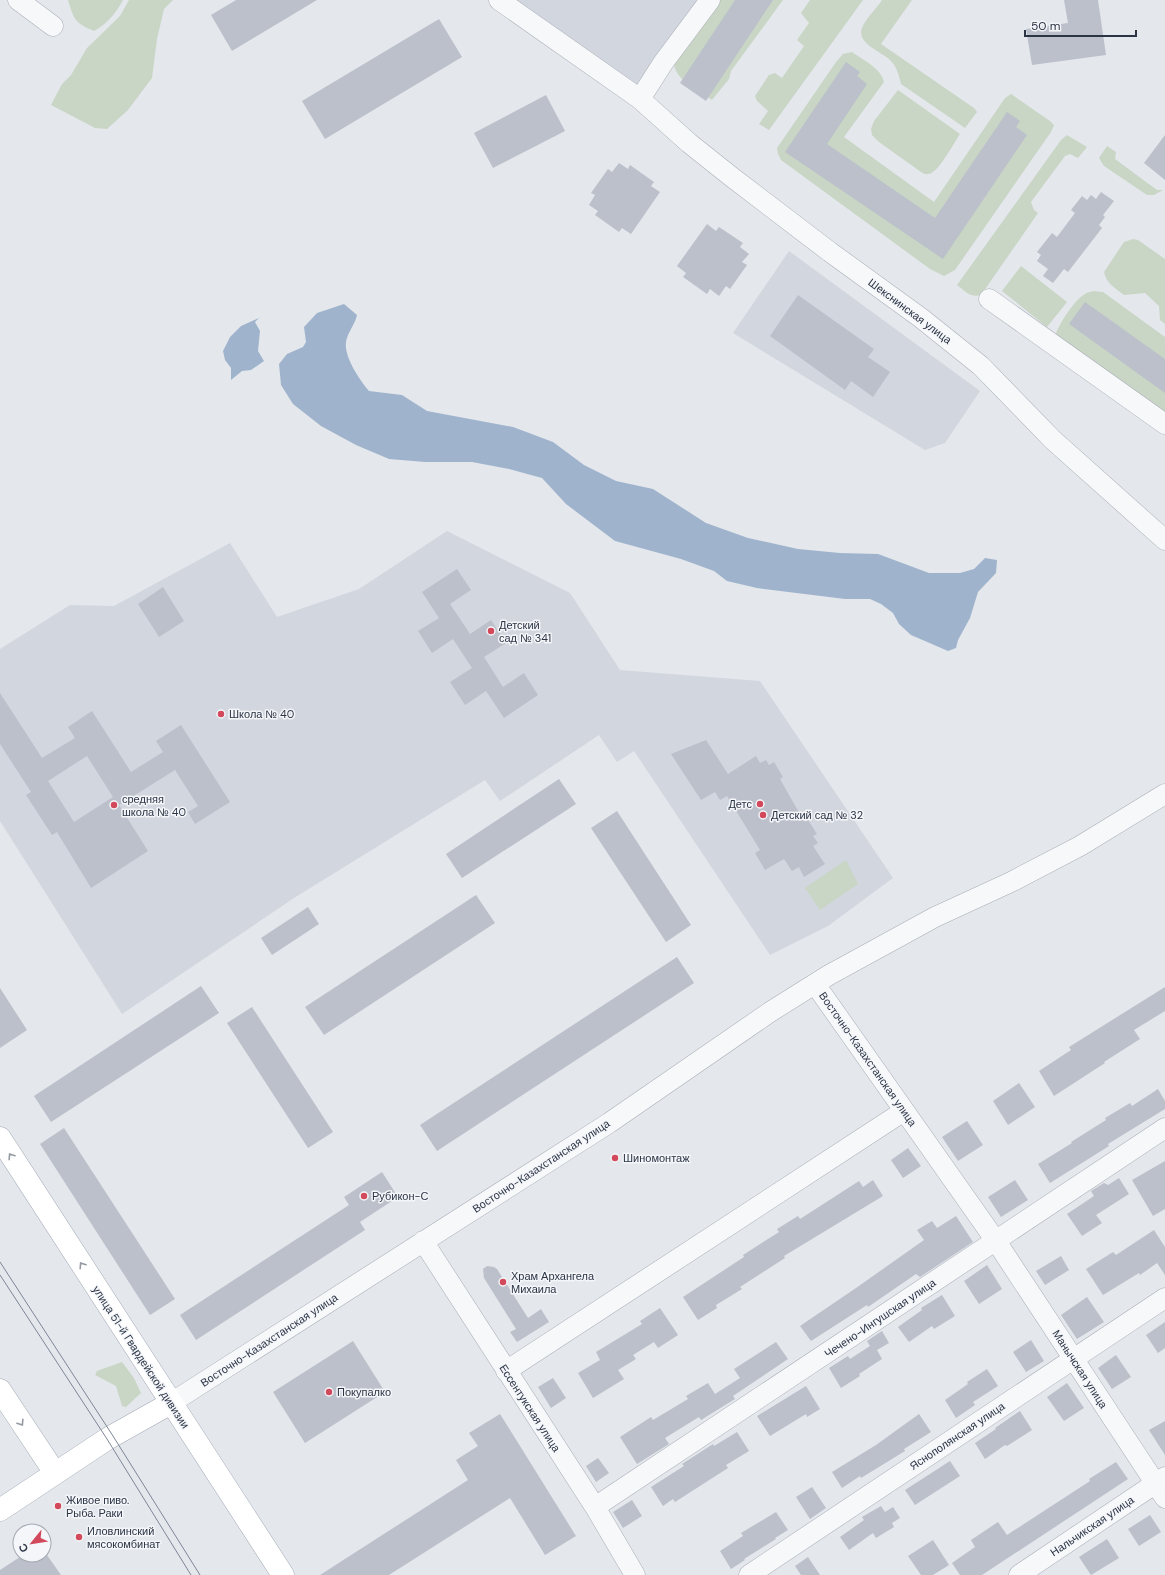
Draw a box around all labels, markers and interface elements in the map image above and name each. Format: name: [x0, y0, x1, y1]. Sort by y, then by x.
scale bar: [1025, 12, 1136, 38]
text: 50 m: [1031, 18, 1060, 34]
street label: Шекснинская улица: [866, 275, 955, 347]
place label: Детский сад № 341: [499, 618, 551, 645]
marker: Детский сад № 341: [486, 626, 496, 636]
place label: Школа № 40: [229, 707, 294, 721]
marker: Школа № 40: [216, 709, 226, 719]
place label: средняя школа № 40: [122, 792, 186, 819]
place label: Детс: [728, 797, 752, 811]
marker: Детс: [755, 799, 765, 809]
marker: средняя школа № 40: [109, 800, 119, 810]
place label: Детский сад № 32: [771, 808, 863, 822]
marker: Детский сад № 32: [758, 810, 768, 820]
street label: Восточно-Казахстанская улица: [816, 989, 920, 1130]
street label: Восточно-Казахстанская улица: [470, 1116, 613, 1216]
place label: Шиномонтаж: [623, 1151, 690, 1165]
one-way arrow: [8, 1153, 16, 1160]
marker: Шиномонтаж: [610, 1153, 620, 1163]
place label: Рубикон-С: [372, 1189, 428, 1203]
marker: Рубикон-С: [359, 1191, 369, 1201]
one-way arrow: [79, 1262, 86, 1269]
place label: Храм Архангела Михаила: [511, 1269, 595, 1296]
street label: Чечено-Ингушская улица: [822, 1275, 939, 1360]
marker: Храм Архангела Михаила: [498, 1277, 508, 1287]
street label: улица 51-й Гвардейской дивизии: [89, 1283, 193, 1431]
street label: Восточно-Казахстанская улица: [198, 1290, 341, 1390]
street label: Манычская улица: [1049, 1327, 1111, 1412]
street label: Ессентукская улица: [496, 1361, 564, 1455]
place label: Покупалко: [337, 1385, 391, 1399]
marker: Покупалко: [324, 1387, 334, 1397]
street label: Яснополянская улица: [907, 1398, 1008, 1473]
one-way arrow: [17, 1418, 24, 1425]
street label: Нальчикская улица: [1047, 1492, 1137, 1559]
place label: Живое пиво. Рыба. Раки: [66, 1493, 129, 1520]
marker: Живое пиво. Рыба. Раки: [53, 1501, 63, 1511]
north arrow: [12, 1523, 52, 1563]
place label: Иловлинский мясокомбинат: [87, 1524, 160, 1551]
marker: Иловлинский мясокомбинат: [74, 1532, 84, 1542]
text: С: [15, 1541, 31, 1555]

